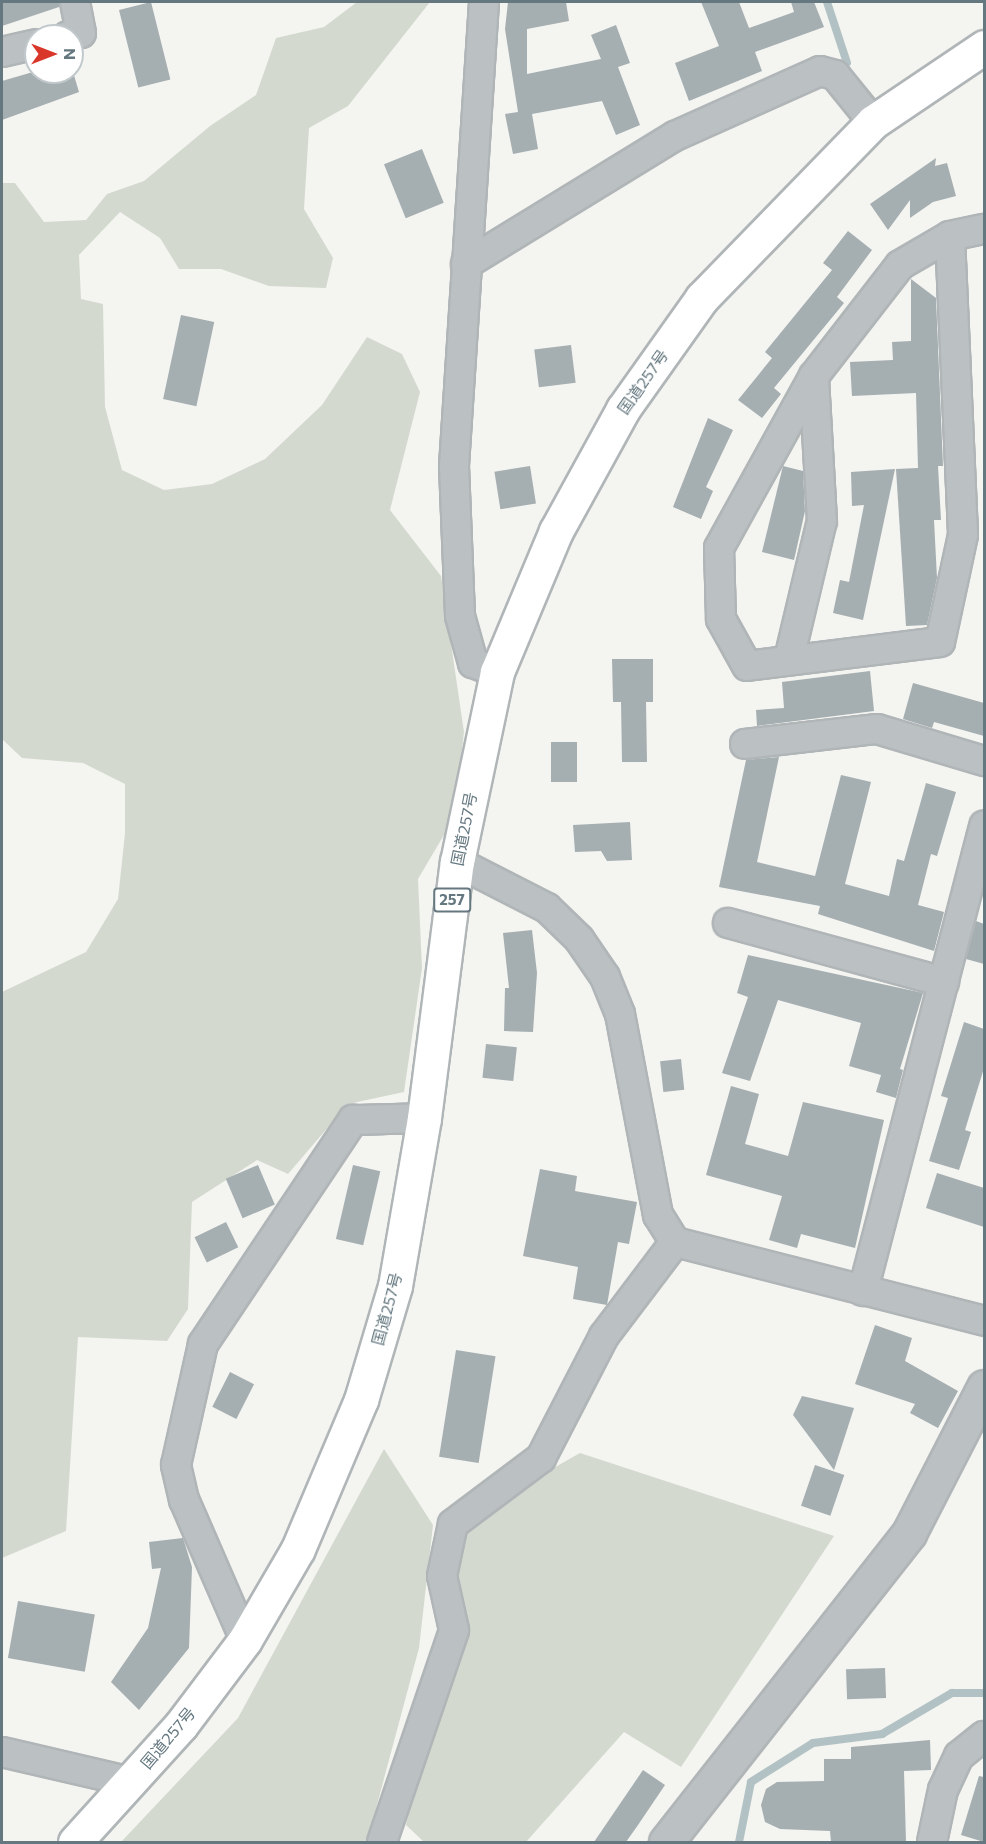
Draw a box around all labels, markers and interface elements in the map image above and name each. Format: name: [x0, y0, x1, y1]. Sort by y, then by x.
north arrow: [24, 24, 84, 84]
text: N: [61, 48, 80, 60]
street label: 国道257号: [614, 346, 672, 418]
street label: 国道257号: [447, 791, 481, 867]
road number: 257: [432, 888, 472, 912]
street label: 国道257号: [368, 1271, 406, 1347]
street label: 国道257号: [137, 1703, 199, 1773]

